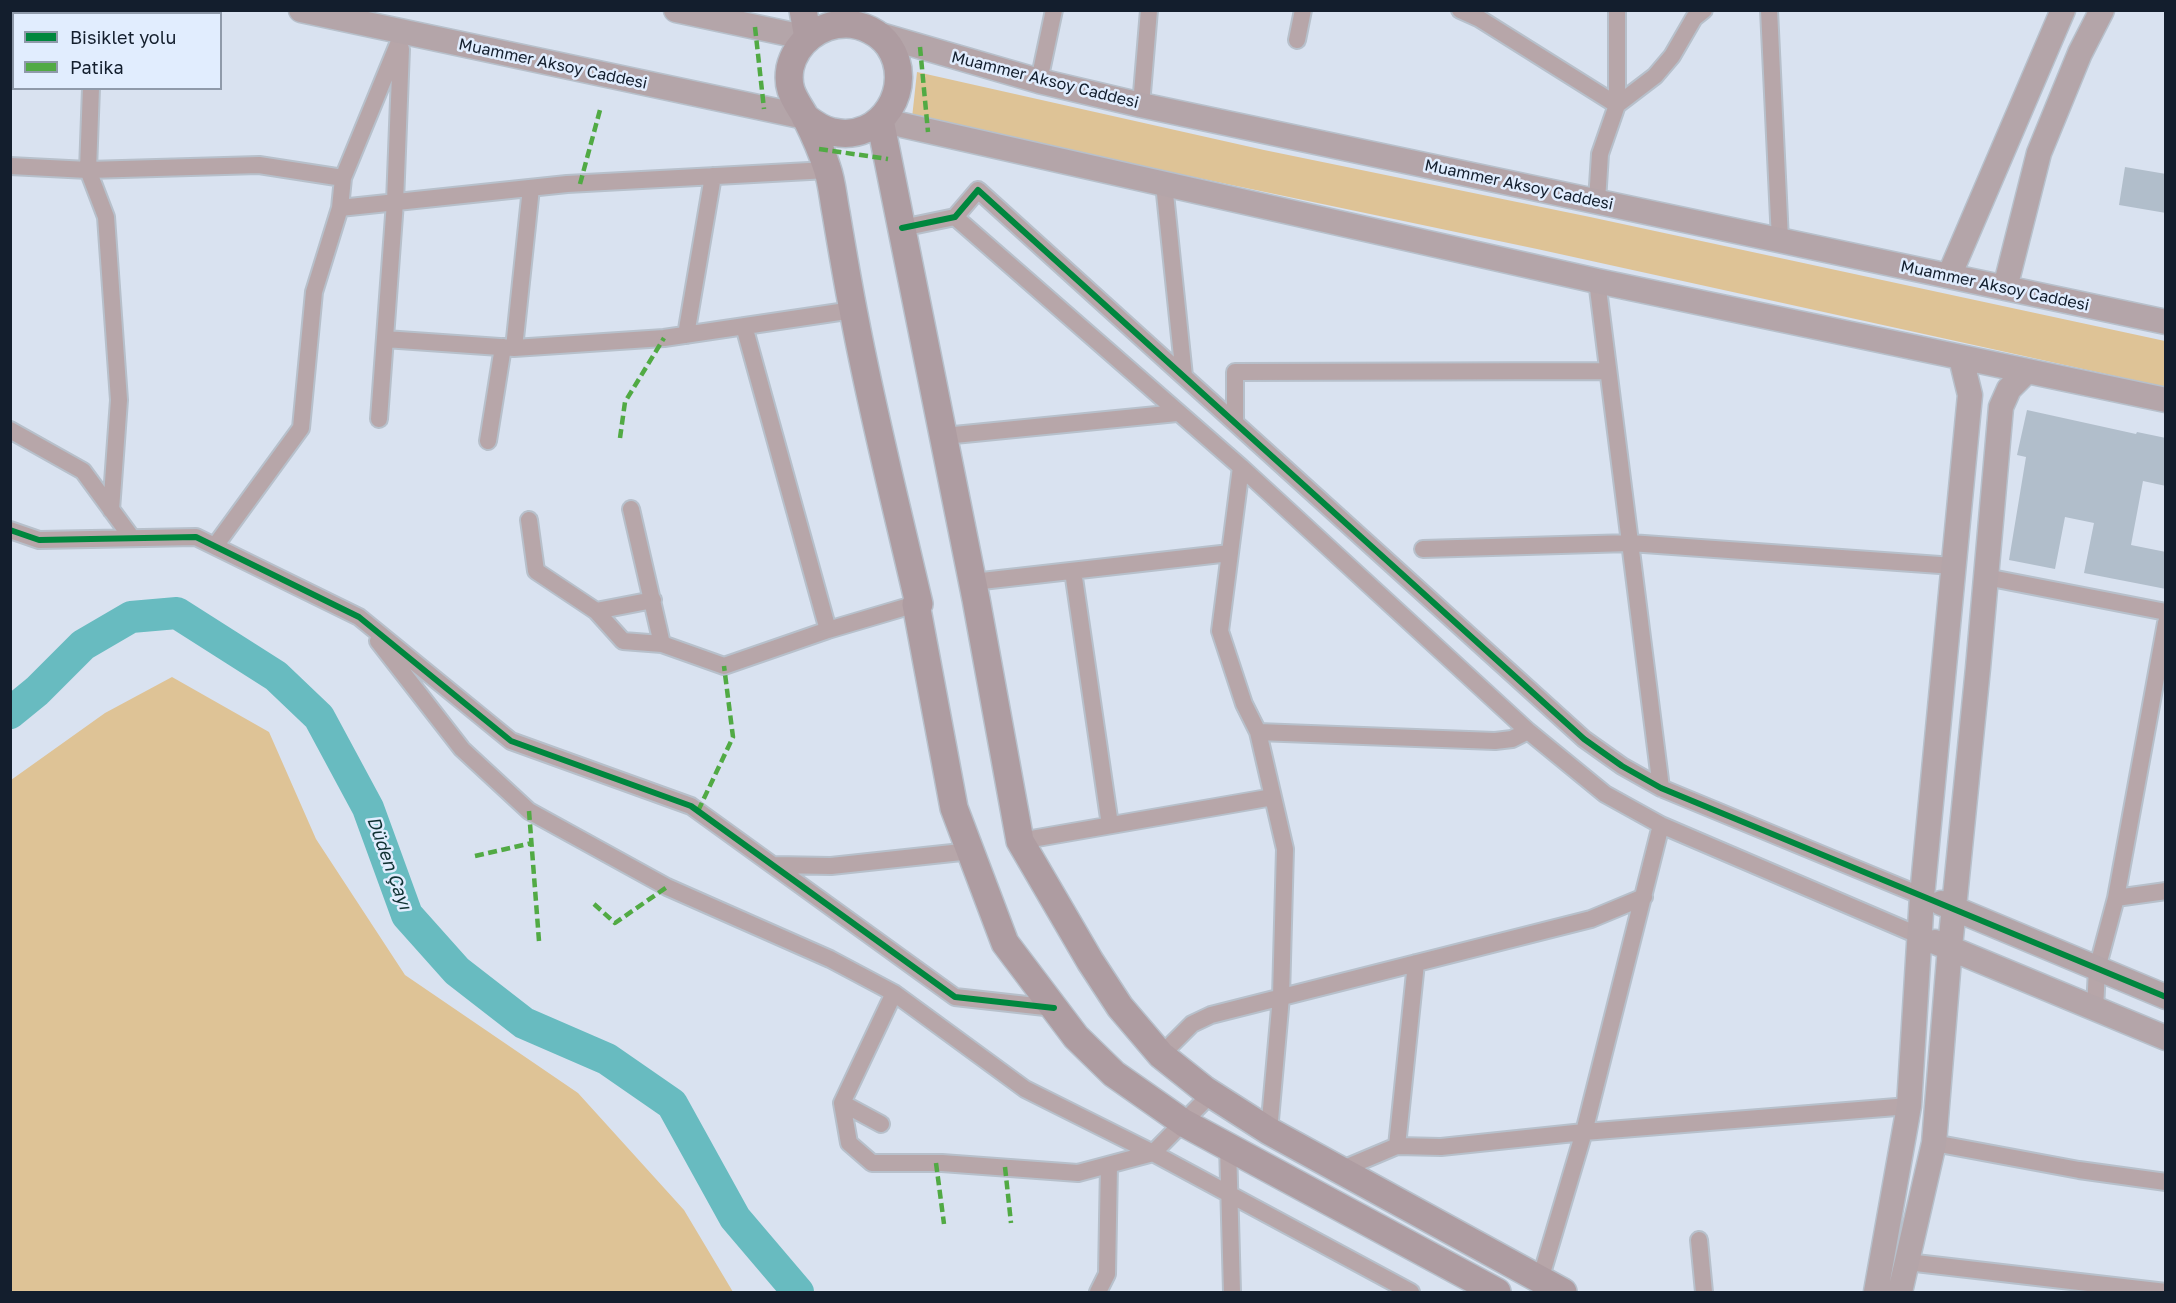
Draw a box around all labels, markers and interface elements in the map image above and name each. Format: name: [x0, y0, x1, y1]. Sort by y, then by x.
legend: [12, 12, 222, 90]
text: Bisiklet yolu: [70, 26, 176, 48]
street label: Muammer Aksoy Caddesi: [457, 35, 649, 93]
street label: Muammer Aksoy Caddesi: [949, 47, 1141, 113]
text: Patika: [70, 56, 124, 78]
street label: Muammer Aksoy Caddesi: [1423, 156, 1615, 214]
street label: Muammer Aksoy Caddesi: [1899, 257, 2091, 315]
water label: Düden Çayı: [362, 813, 416, 913]

